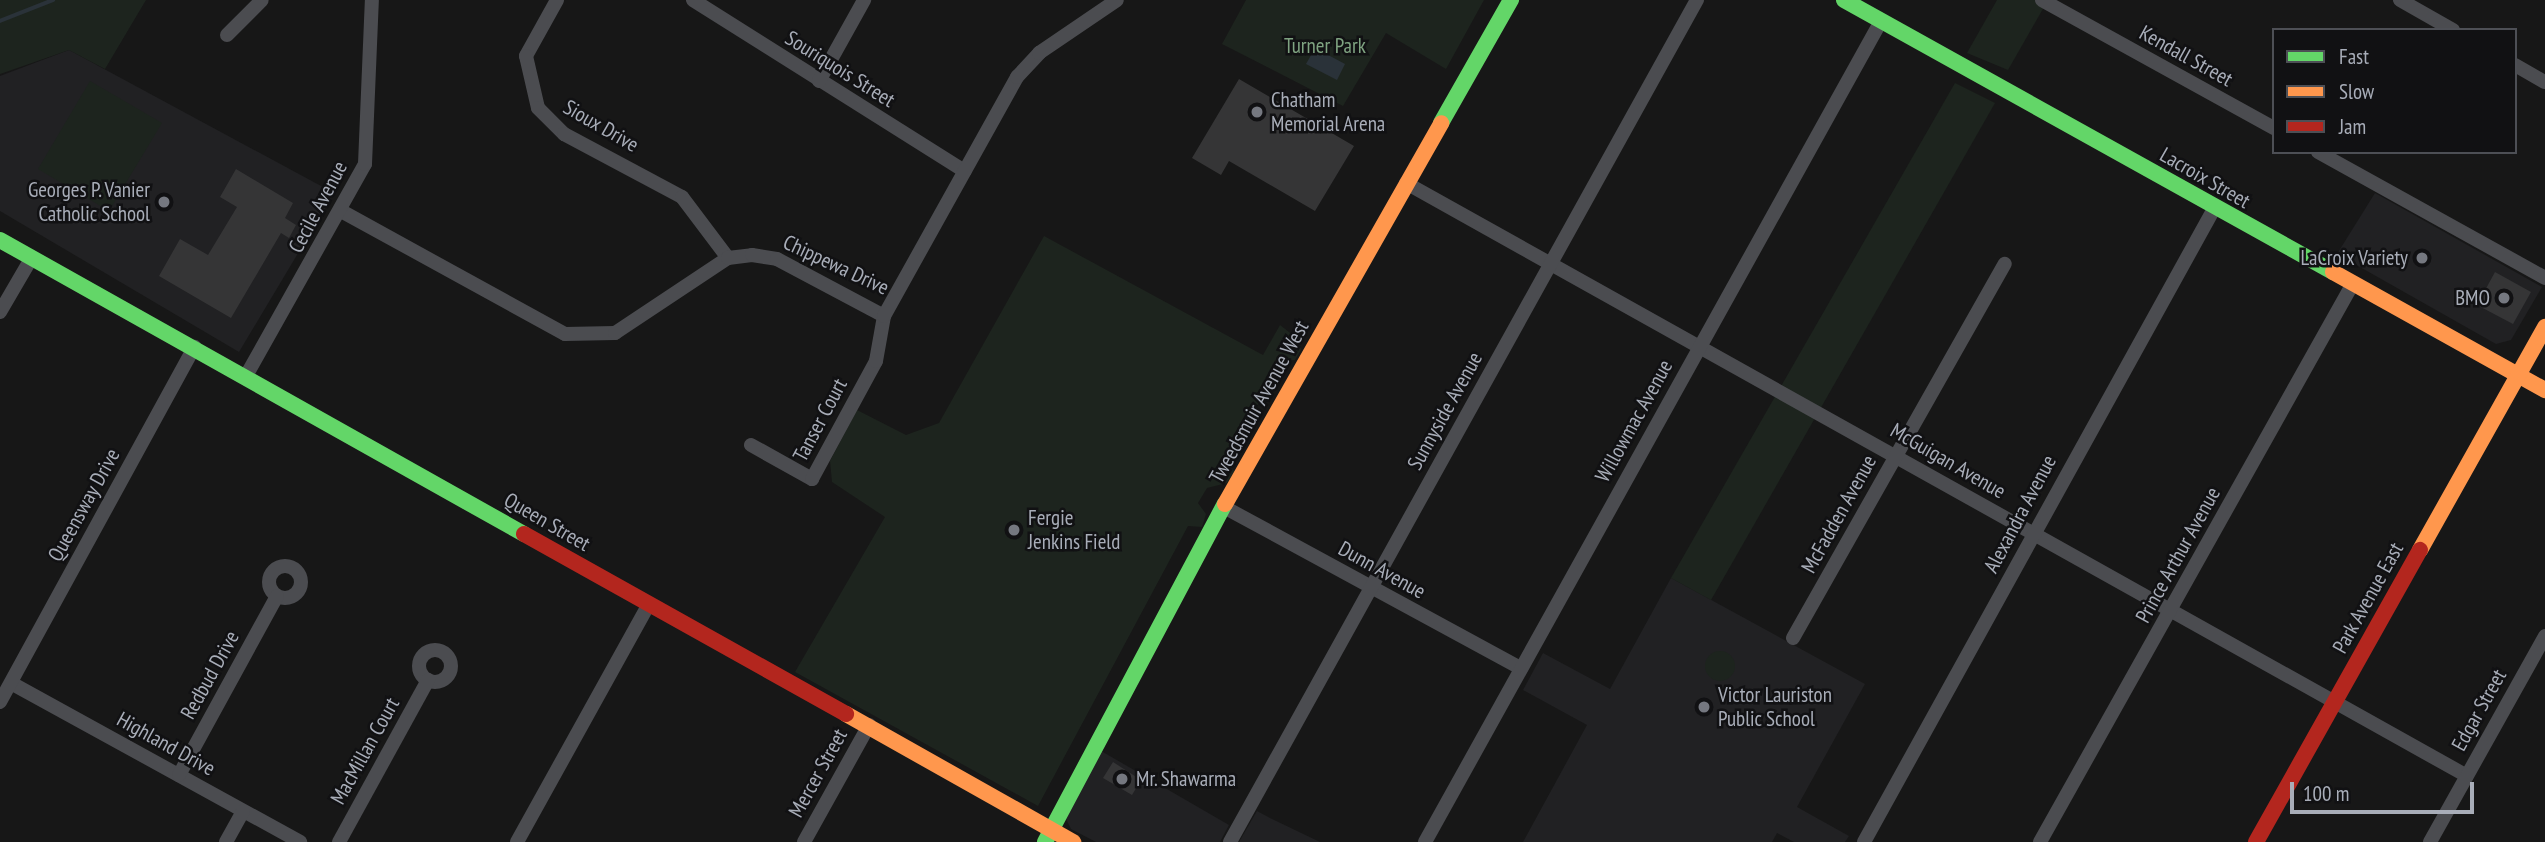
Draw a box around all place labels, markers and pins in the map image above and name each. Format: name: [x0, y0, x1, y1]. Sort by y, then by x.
place label: Chatham Memorial Arena: [1271, 87, 1386, 137]
marker: Chatham Memorial Arena: [1249, 104, 1265, 120]
place label: Georges P. Vanier Catholic School: [26, 177, 150, 227]
marker: Georges P. Vanier Catholic School: [156, 194, 172, 210]
place label: LaCroix Variety: [2300, 245, 2408, 271]
marker: LaCroix Variety: [2414, 250, 2430, 266]
place label: BMO: [2455, 285, 2490, 311]
marker: BMO: [2496, 290, 2512, 306]
place label: Fergie Jenkins Field: [1028, 505, 1120, 555]
marker: Fergie Jenkins Field: [1006, 522, 1022, 538]
place label: Victor Lauriston Public School: [1718, 682, 1832, 732]
marker: Victor Lauriston Public School: [1696, 699, 1712, 715]
place label: Mr. Shawarma: [1136, 766, 1237, 792]
marker: Mr. Shawarma: [1114, 771, 1130, 787]

